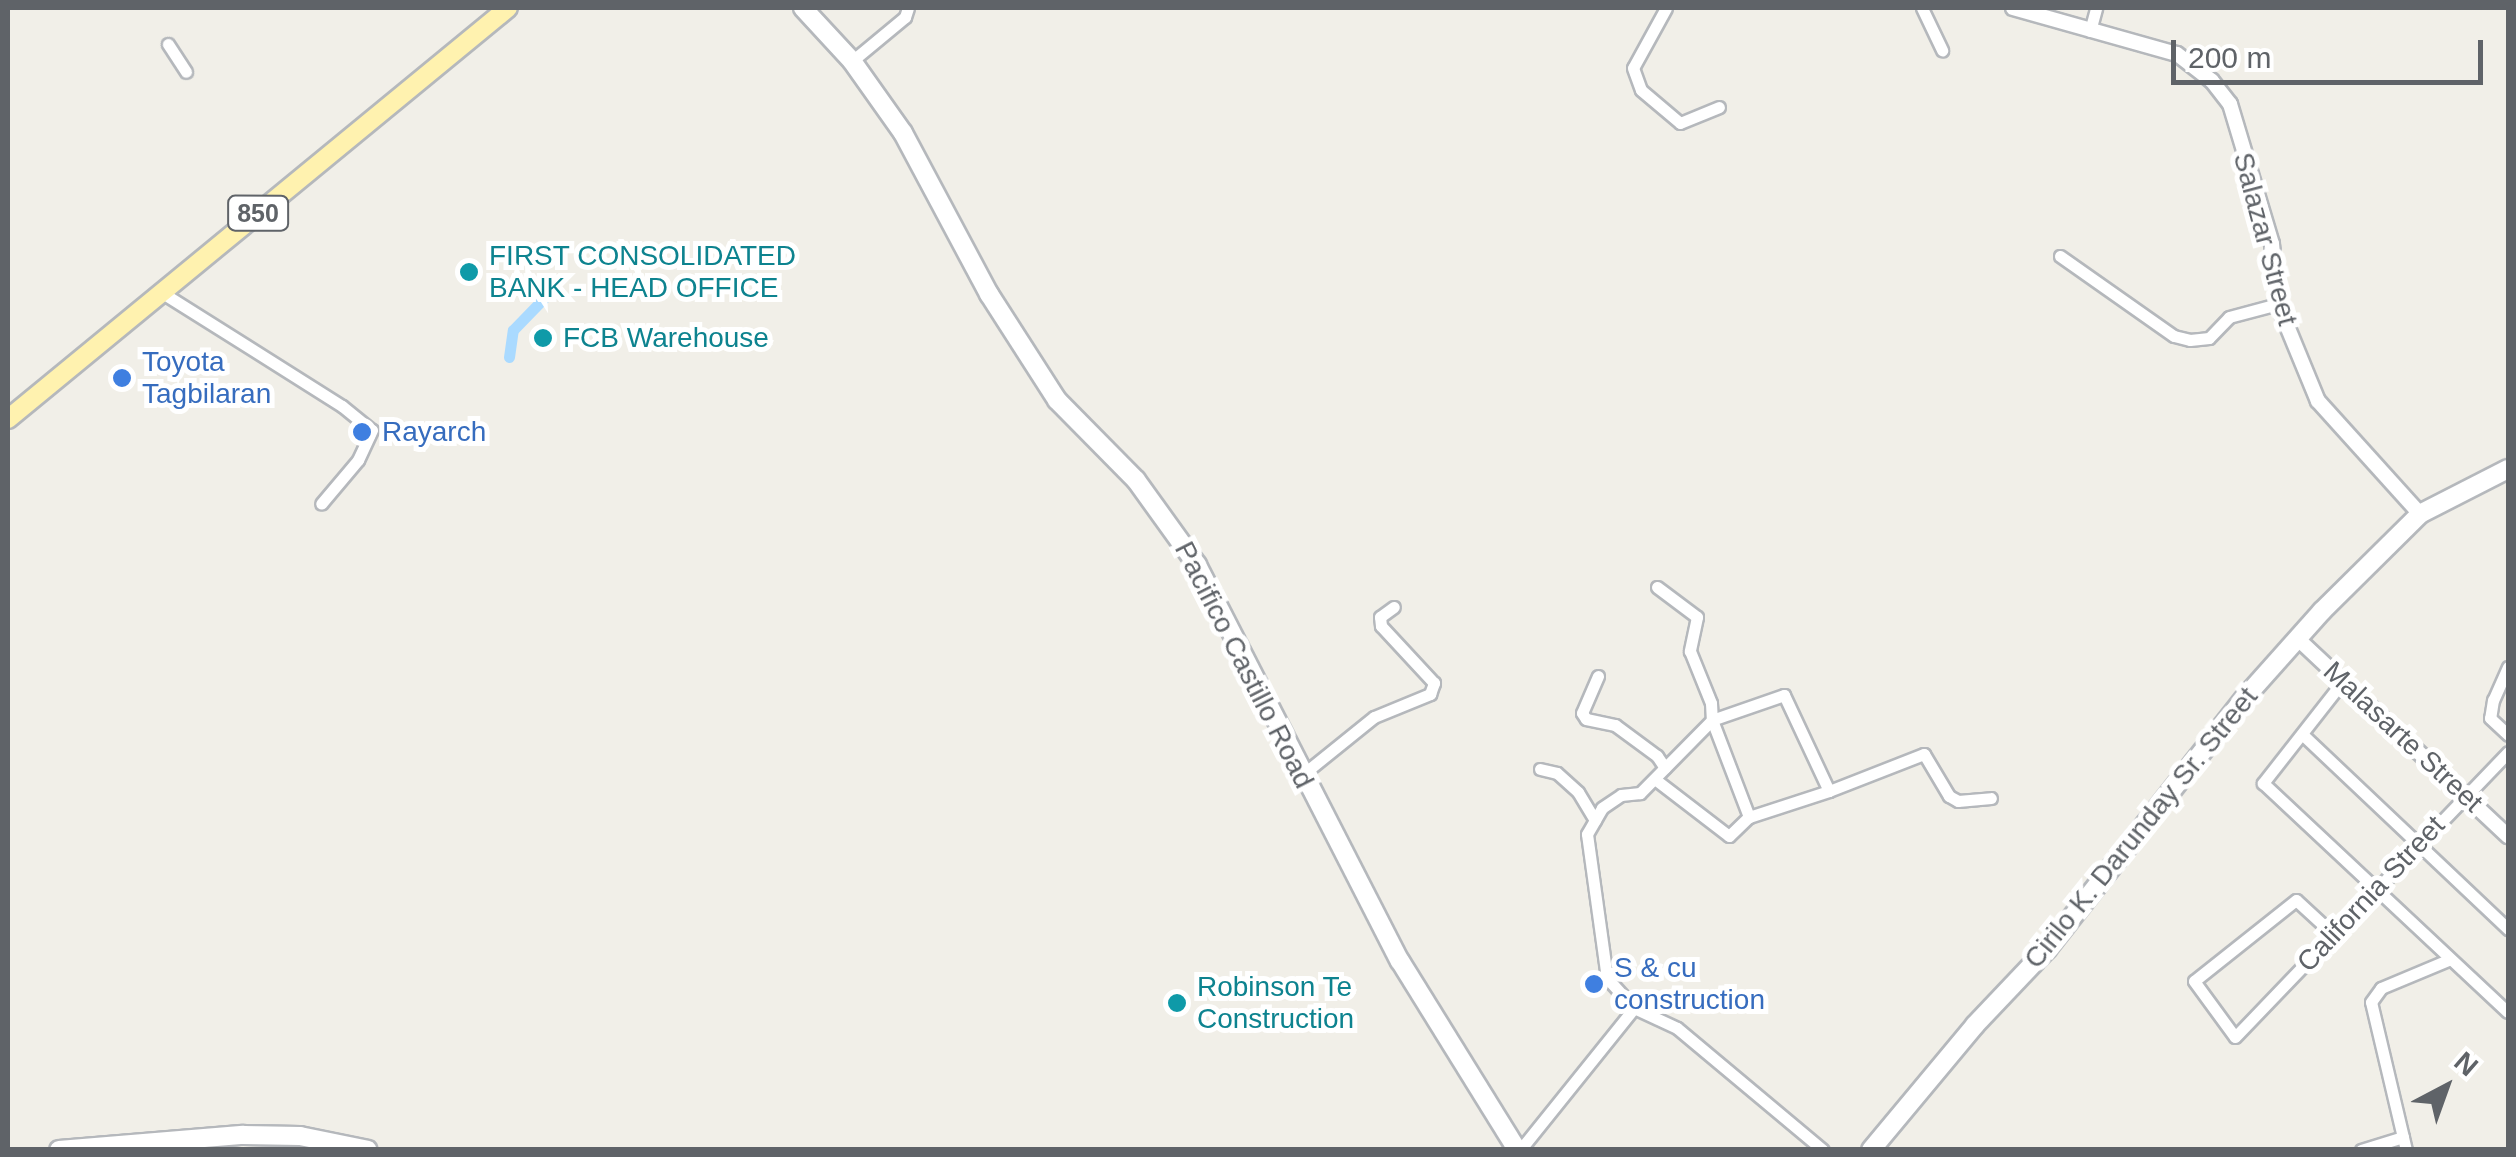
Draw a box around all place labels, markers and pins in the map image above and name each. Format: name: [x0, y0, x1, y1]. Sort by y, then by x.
place label: FIRST CONSOLIDATED BANK - HEAD OFFICE: [489, 239, 797, 305]
marker: FIRST CONSOLIDATED BANK - HEAD OFFICE: [458, 261, 480, 283]
place label: FCB Warehouse: [563, 321, 769, 355]
marker: FCB Warehouse: [532, 327, 554, 349]
place label: Toyota Tagbilaran: [142, 345, 271, 411]
marker: Toyota Tagbilaran: [111, 367, 133, 389]
place label: Rayarch: [382, 415, 486, 449]
marker: Rayarch: [351, 421, 373, 443]
place label: S & cu construction: [1614, 951, 1765, 1017]
place label: Robinson Te Construction: [1197, 970, 1354, 1036]
marker: S & cu construction: [1583, 973, 1605, 995]
marker: Robinson Te Construction: [1166, 992, 1188, 1014]

